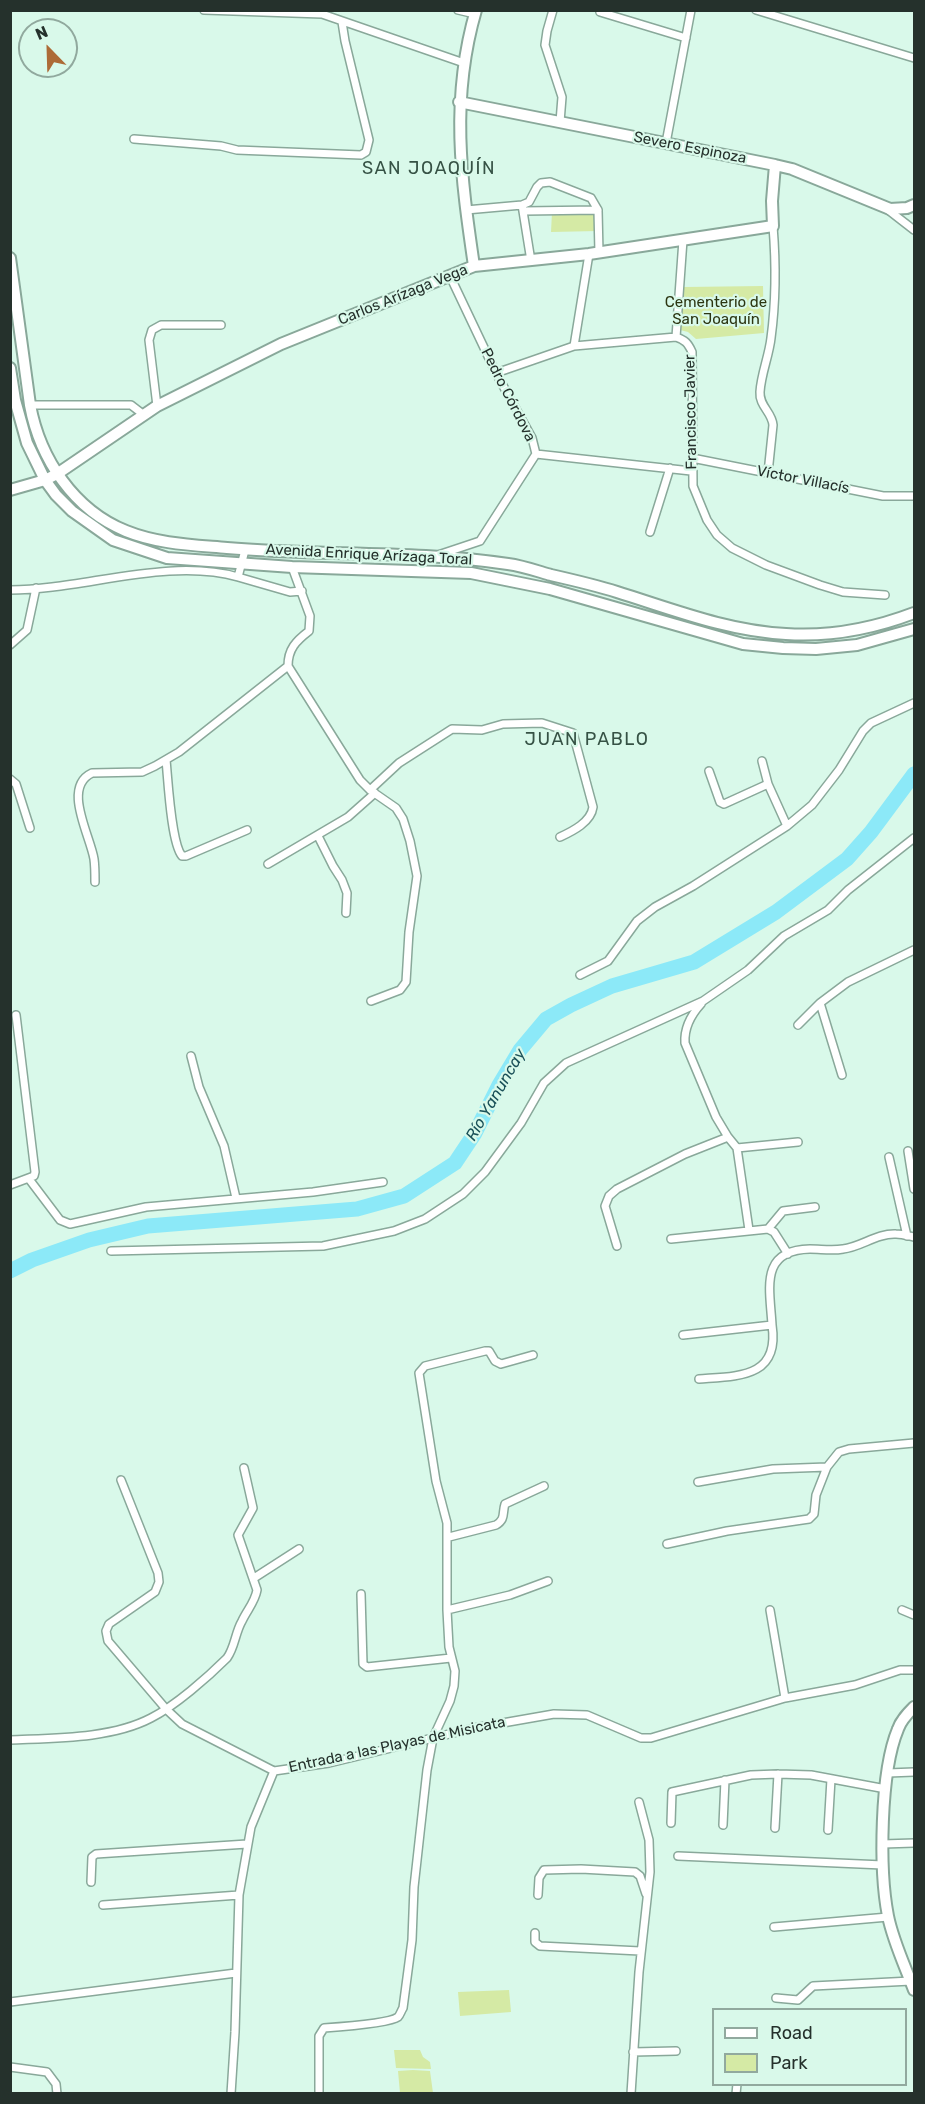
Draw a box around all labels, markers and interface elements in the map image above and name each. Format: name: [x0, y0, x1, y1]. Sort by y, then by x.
north arrow: [18, 18, 78, 78]
text: N: [33, 22, 51, 44]
street label: Severo Espinoza: [632, 128, 748, 168]
district label: SAN JOAQUÍN: [362, 158, 496, 180]
street label: Carlos Arízaga Vega: [335, 261, 471, 329]
park label: Cementerio de San Joaquín: [665, 294, 767, 329]
street label: Pedro Córdova: [477, 345, 539, 445]
street label: Francisco Javier: [681, 354, 701, 470]
street label: Víctor Villacís: [755, 462, 851, 498]
street label: Avenida Enrique Arízaga Toral: [265, 541, 473, 569]
district label: JUAN PABLO: [525, 729, 649, 751]
water label: Río Yanuncay: [462, 1045, 530, 1145]
street label: Entrada a las Playas de Misicata: [287, 1713, 507, 1777]
legend: [712, 2008, 907, 2086]
text: Road: [770, 2022, 813, 2044]
text: Park: [770, 2052, 807, 2074]

